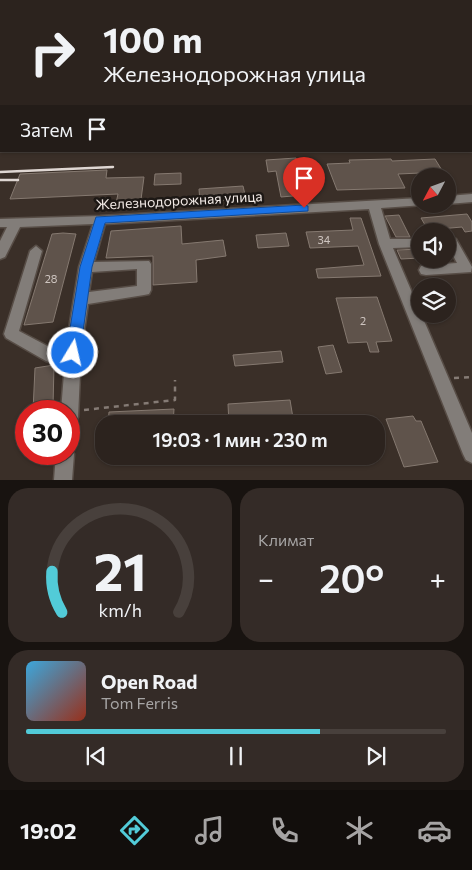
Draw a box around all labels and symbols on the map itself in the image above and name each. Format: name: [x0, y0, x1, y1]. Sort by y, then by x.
pin: [283, 157, 325, 208]
north arrow: [411, 168, 456, 212]
street label: Железнодорожная улица: [95, 187, 263, 213]
house number: 34: [318, 233, 331, 246]
house number: 28: [45, 272, 58, 285]
house number: 2: [360, 314, 366, 327]
position arrow: [46, 326, 98, 378]
speed limit sign: 30: [15, 400, 80, 465]

